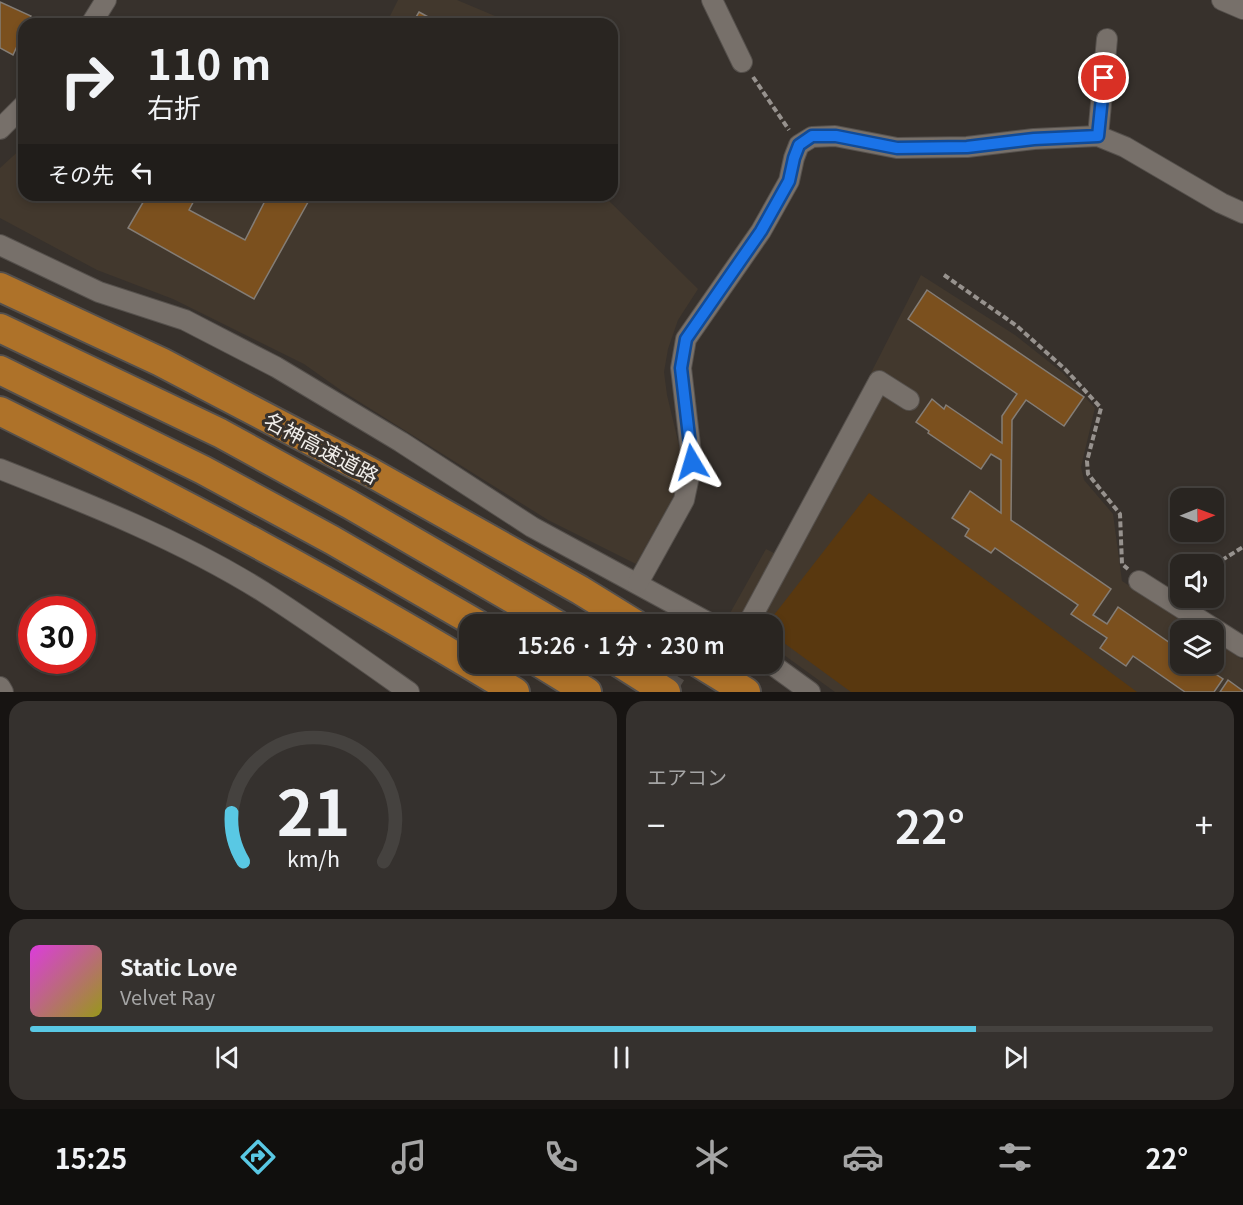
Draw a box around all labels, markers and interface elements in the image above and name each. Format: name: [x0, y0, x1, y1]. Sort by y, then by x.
text: 110 m: [147, 31, 271, 92]
icon: right: [48, 42, 126, 120]
pin: [1078, 52, 1129, 103]
icon: arrive: [1087, 61, 1120, 94]
text: 右折: [147, 87, 201, 126]
icon: left: [126, 156, 159, 189]
text: その先: [48, 157, 114, 189]
street label: 名神高速道路: [259, 404, 385, 490]
position arrow: [660, 430, 724, 494]
north arrow: [1170, 488, 1224, 542]
map controls: [1170, 488, 1224, 674]
button: sound: [1170, 554, 1224, 608]
speed limit sign: 30: [18, 596, 96, 674]
button: layers: [1170, 620, 1224, 674]
text: 15:26 · 1 分 · 230 m: [517, 628, 725, 660]
text: エアコン: [647, 762, 727, 791]
text: 21: [276, 764, 350, 854]
text: 22°: [895, 792, 965, 857]
text: −: [647, 800, 665, 848]
text: +: [1195, 800, 1213, 848]
text: km/h: [286, 843, 340, 874]
text: Static Love: [120, 950, 237, 982]
text: Velvet Ray: [120, 982, 215, 1011]
icon: previous: [211, 1041, 244, 1074]
icon: pause: [605, 1041, 638, 1074]
icon: next: [999, 1041, 1032, 1074]
icon: directions: [237, 1136, 279, 1178]
icon: music: [388, 1136, 430, 1178]
icon: phone: [540, 1136, 582, 1178]
icon: climate: [691, 1136, 733, 1178]
icon: car: [842, 1136, 884, 1178]
icon: filters: [994, 1136, 1036, 1178]
text: 15:25: [55, 1138, 127, 1177]
text: 22°: [1145, 1138, 1188, 1177]

